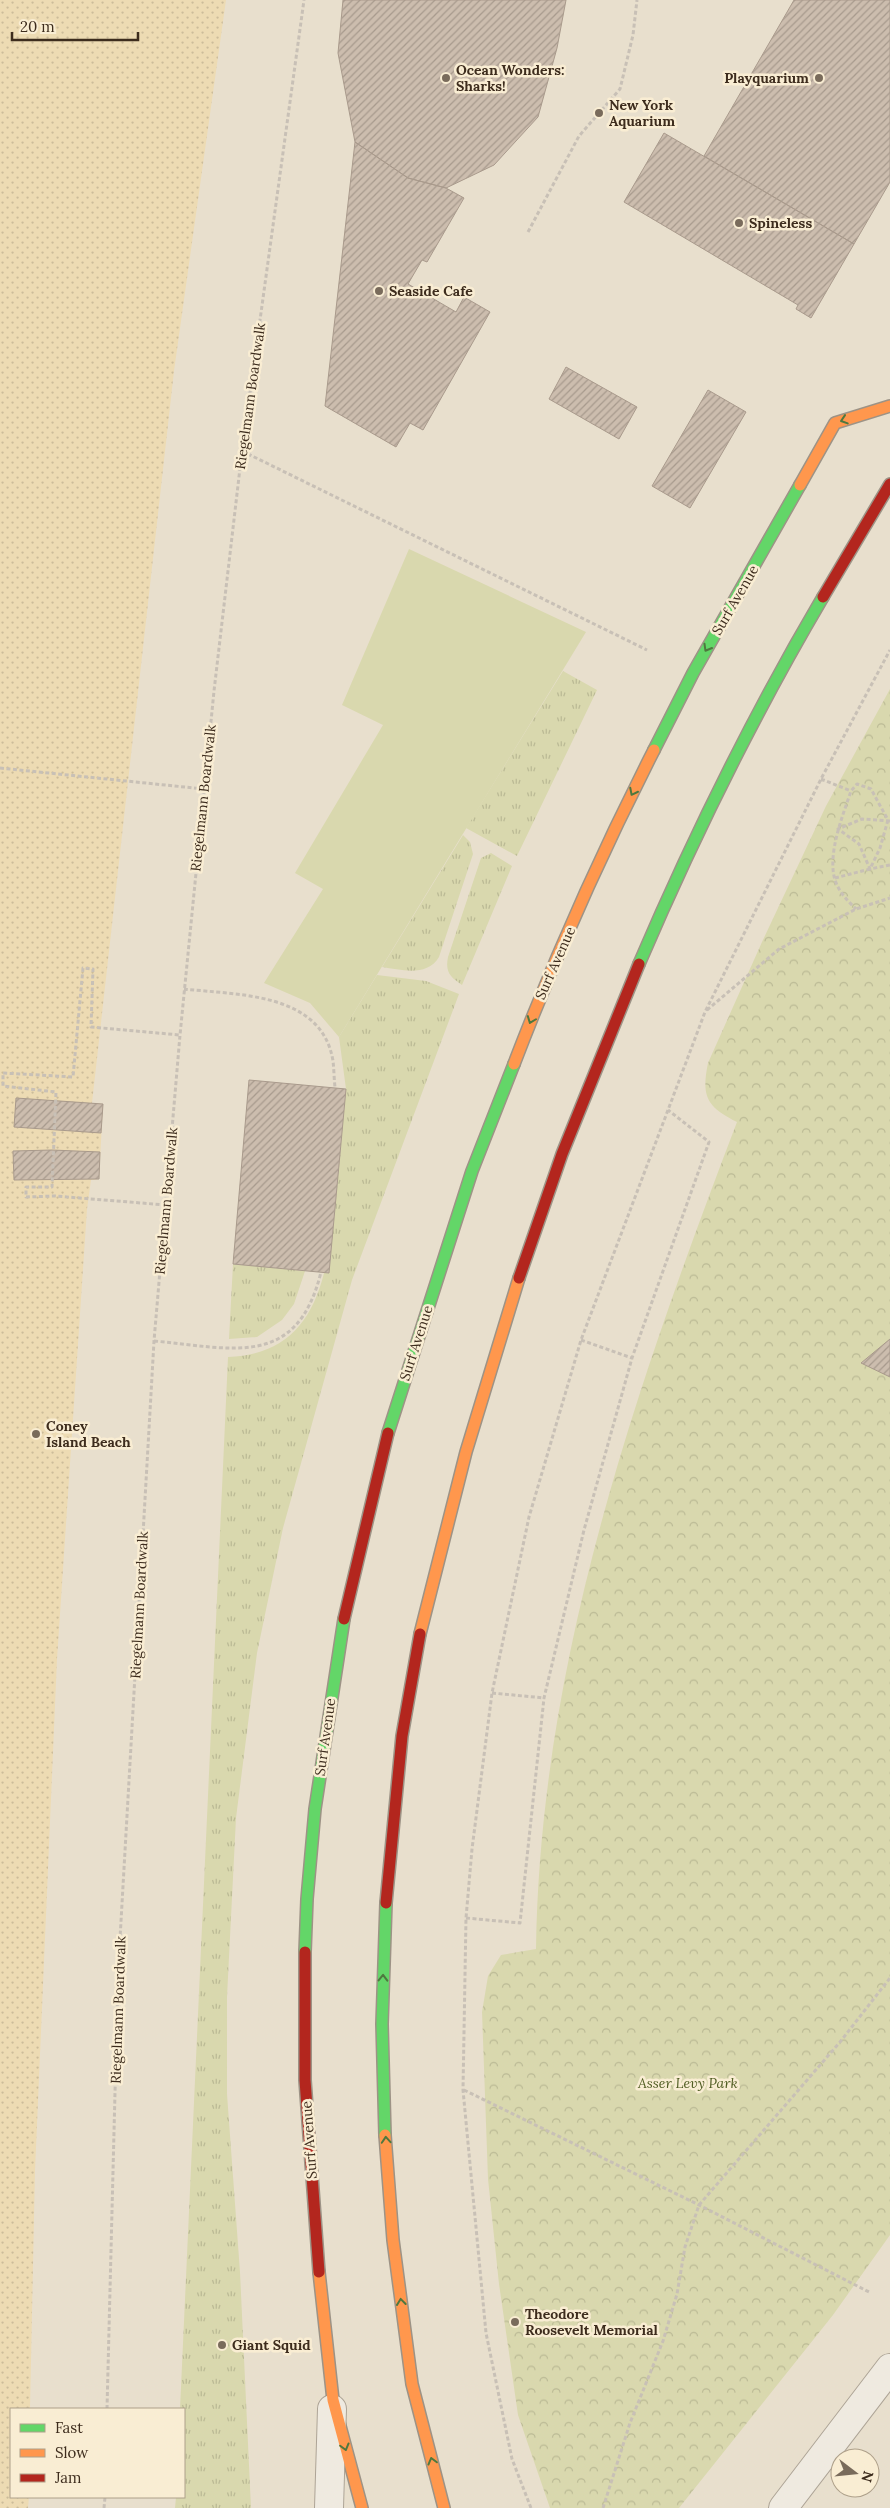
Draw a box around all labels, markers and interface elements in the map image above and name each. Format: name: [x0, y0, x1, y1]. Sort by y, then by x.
scale bar: [12, 10, 139, 42]
text: 20 m: [20, 17, 55, 36]
place label: Ocean Wonders: Sharks!: [456, 61, 564, 95]
place label: Playquarium: [724, 69, 809, 87]
marker: Ocean Wonders: Sharks!: [440, 72, 452, 84]
marker: Playquarium: [813, 72, 825, 84]
place label: New York Aquarium: [609, 96, 675, 130]
marker: New York Aquarium: [593, 107, 605, 119]
place label: Spineless: [749, 214, 812, 232]
marker: Spineless: [733, 217, 745, 229]
place label: Seaside Cafe: [389, 282, 473, 300]
marker: Seaside Cafe: [373, 285, 385, 297]
street label: Riegelmann Boardwalk: [231, 321, 269, 470]
one-way arrow: [840, 415, 848, 425]
street label: Surf Avenue: [708, 561, 763, 638]
one-way arrow: [704, 642, 714, 651]
street label: Riegelmann Boardwalk: [186, 723, 220, 872]
one-way arrow: [629, 787, 639, 796]
street label: Surf Avenue: [531, 923, 579, 1002]
one-way arrow: [527, 1016, 537, 1024]
street label: Riegelmann Boardwalk: [151, 1126, 181, 1275]
street label: Surf Avenue: [395, 1303, 437, 1383]
place label: Coney Island Beach: [46, 1417, 131, 1451]
marker: Coney Island Beach: [30, 1428, 42, 1440]
street label: Riegelmann Boardwalk: [126, 1530, 152, 1679]
street label: Surf Avenue: [311, 1697, 339, 1777]
street label: Riegelmann Boardwalk: [106, 1935, 130, 2084]
one-way arrow: [378, 1973, 388, 1981]
park label: Asser Levy Park: [637, 2074, 738, 2092]
street label: Surf Avenue: [297, 2100, 321, 2180]
one-way arrow: [380, 2136, 391, 2144]
one-way arrow: [396, 2297, 407, 2305]
place label: Theodore Roosevelt Memorial: [525, 2305, 659, 2339]
marker: Theodore Roosevelt Memorial: [509, 2316, 521, 2328]
place label: Giant Squid: [232, 2336, 311, 2354]
marker: Giant Squid: [216, 2339, 228, 2351]
legend: [10, 2408, 185, 2498]
text: Fast: [55, 2418, 83, 2437]
text: Slow: [55, 2443, 88, 2462]
one-way arrow: [340, 2443, 350, 2451]
north arrow: [830, 2448, 880, 2498]
one-way arrow: [427, 2457, 437, 2465]
text: Jam: [54, 2468, 82, 2487]
text: N: [857, 2469, 878, 2484]

